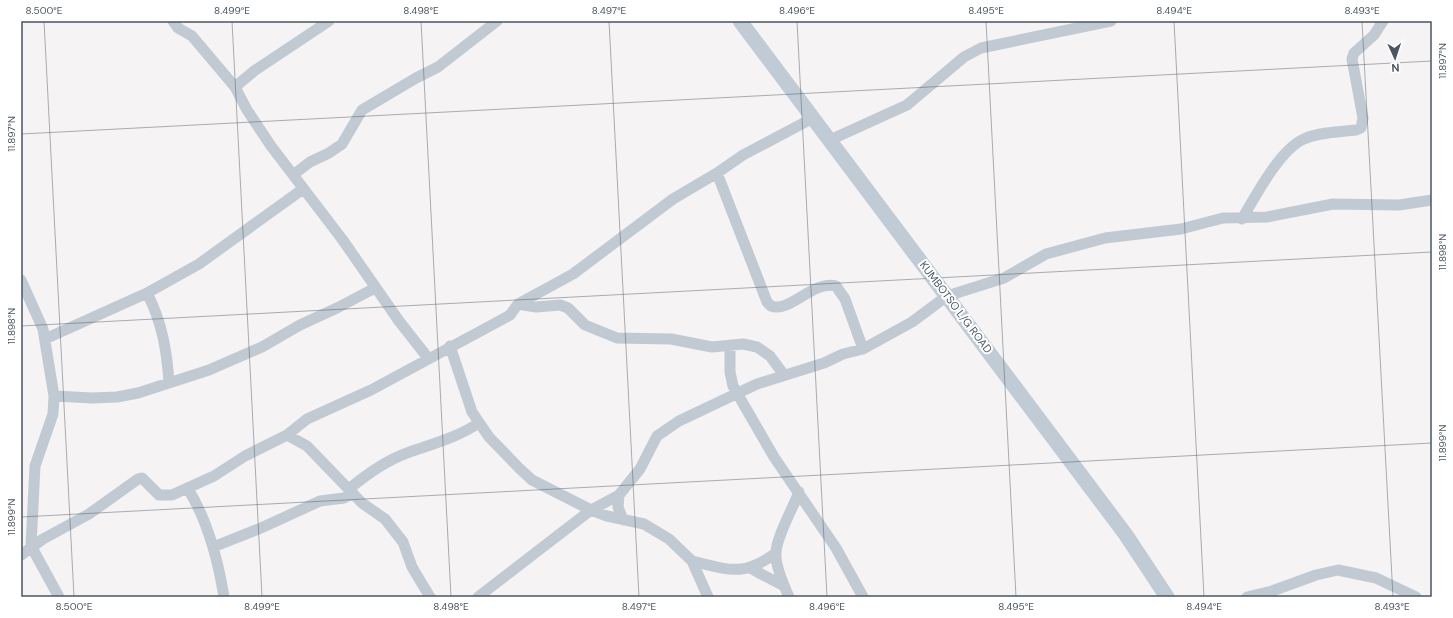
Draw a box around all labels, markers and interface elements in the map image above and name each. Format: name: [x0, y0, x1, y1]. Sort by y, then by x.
text: 8.500°E: [26, 4, 63, 17]
text: 8.499°E: [214, 4, 250, 17]
text: 8.498°E: [403, 4, 439, 17]
text: 8.497°E: [592, 4, 627, 17]
text: 8.496°E: [779, 4, 815, 17]
text: 8.495°E: [968, 4, 1004, 17]
text: 8.494°E: [1156, 4, 1192, 17]
text: 8.493°E: [1344, 4, 1380, 17]
north arrow: [1375, 38, 1415, 78]
text: 11.897°N: [1436, 43, 1449, 79]
text: N: [1391, 61, 1400, 75]
text: 11.897°N: [5, 116, 18, 152]
text: 11.898°N: [1436, 234, 1449, 270]
street label: KUMBOTSO L/G ROAD: [917, 258, 996, 356]
text: 11.898°N: [5, 308, 18, 344]
text: 11.899°N: [1436, 424, 1449, 461]
text: 11.899°N: [5, 498, 18, 535]
text: 8.500°E: [56, 600, 93, 613]
text: 8.499°E: [244, 600, 280, 613]
text: 8.498°E: [433, 600, 469, 613]
text: 8.497°E: [622, 600, 657, 613]
text: 8.496°E: [809, 600, 845, 613]
text: 8.495°E: [998, 600, 1034, 613]
text: 8.494°E: [1186, 600, 1222, 613]
text: 8.493°E: [1374, 600, 1410, 613]

